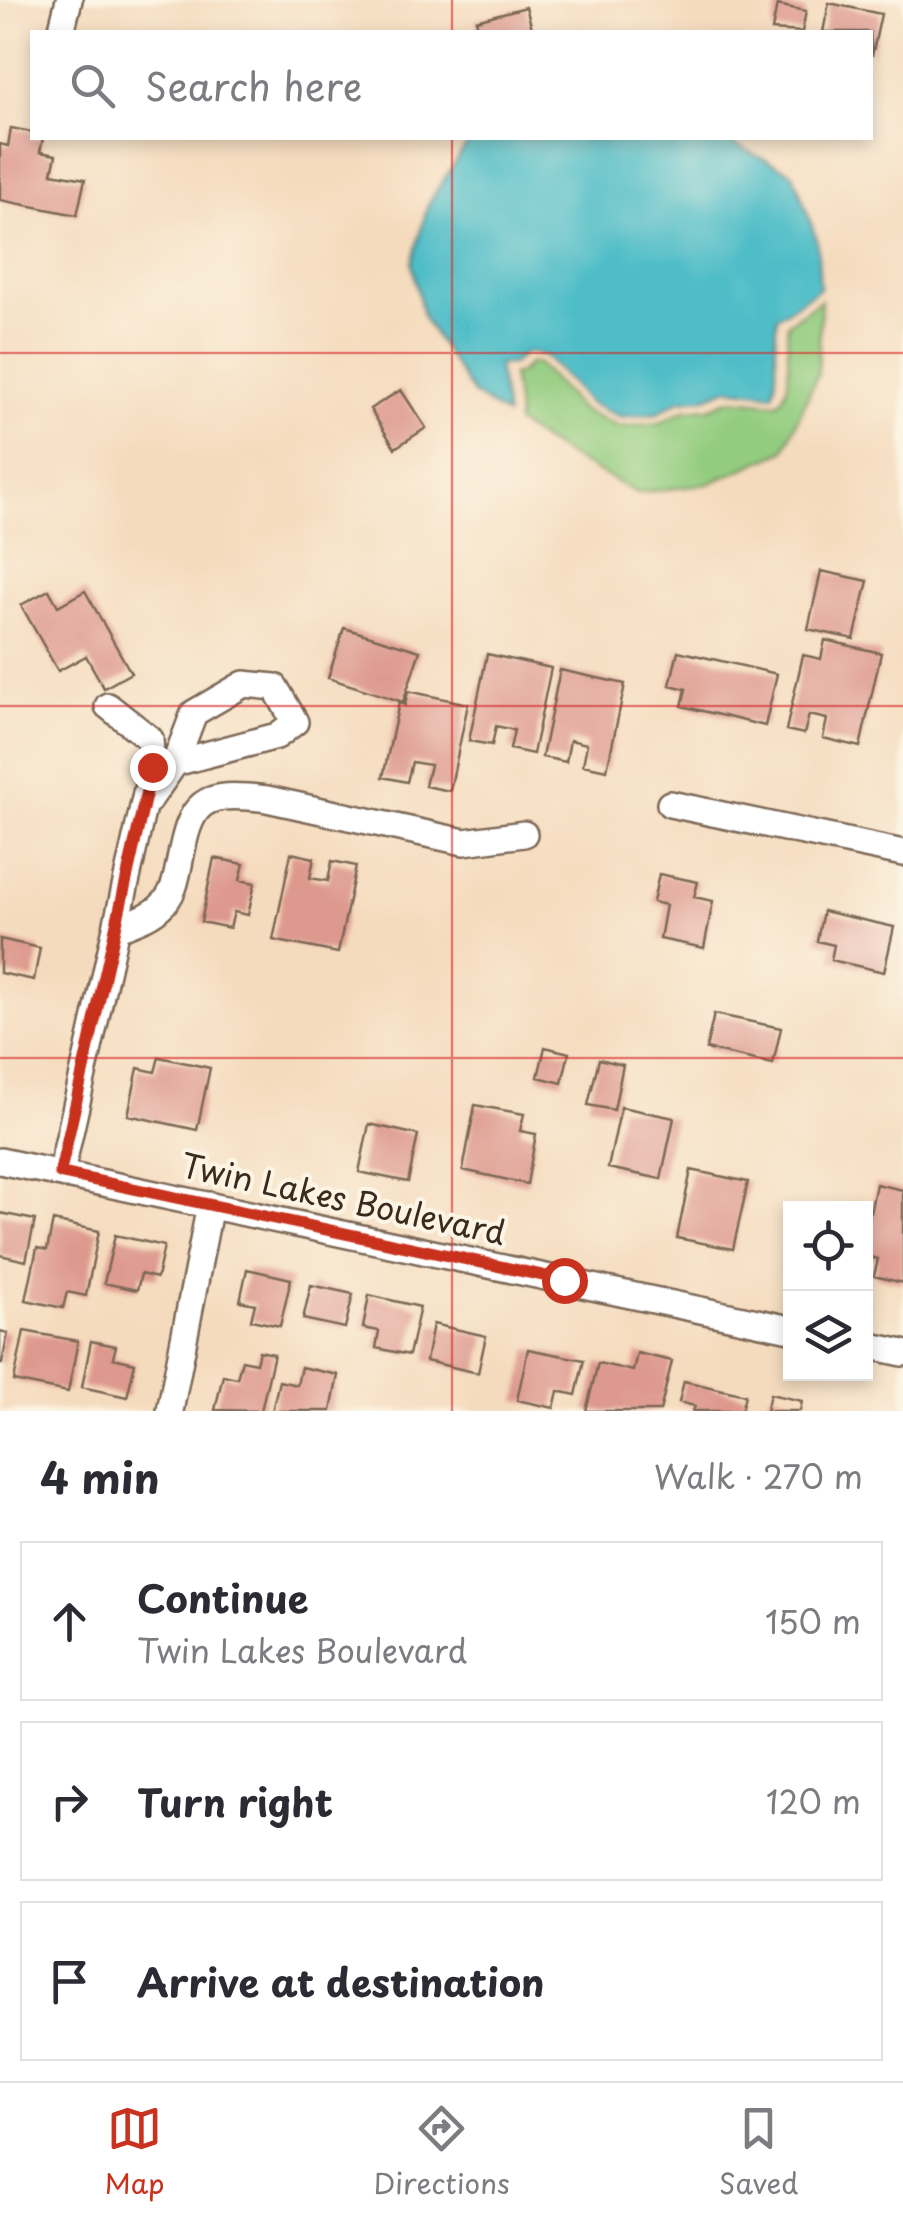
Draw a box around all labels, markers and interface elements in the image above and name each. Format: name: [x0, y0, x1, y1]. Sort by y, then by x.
search box: [30, 30, 873, 140]
text: Search here: [145, 57, 362, 114]
icon: search: [65, 58, 120, 113]
route end: [130, 745, 176, 791]
street label: Twin Lakes Boulevard: [177, 1140, 510, 1256]
map controls: [783, 1201, 873, 1381]
button: locate: [783, 1201, 873, 1291]
route start: [542, 1258, 588, 1304]
button: layers: [783, 1291, 873, 1381]
text: 4 min: [40, 1445, 160, 1508]
text: Walk · 270 m: [654, 1452, 863, 1500]
text: Continue: [137, 1569, 308, 1626]
icon: ahead: [42, 1594, 97, 1649]
text: 150 m: [765, 1597, 861, 1645]
text: Twin Lakes Boulevard: [137, 1626, 467, 1674]
text: Turn right: [137, 1773, 333, 1830]
icon: right: [42, 1774, 97, 1829]
text: 120 m: [766, 1777, 861, 1825]
text: Arrive at destination: [137, 1953, 545, 2010]
icon: arrive: [42, 1954, 97, 2009]
tab: Map: [105, 2101, 164, 2204]
tab: Directions: [374, 2101, 510, 2204]
tab: Saved: [719, 2101, 798, 2204]

